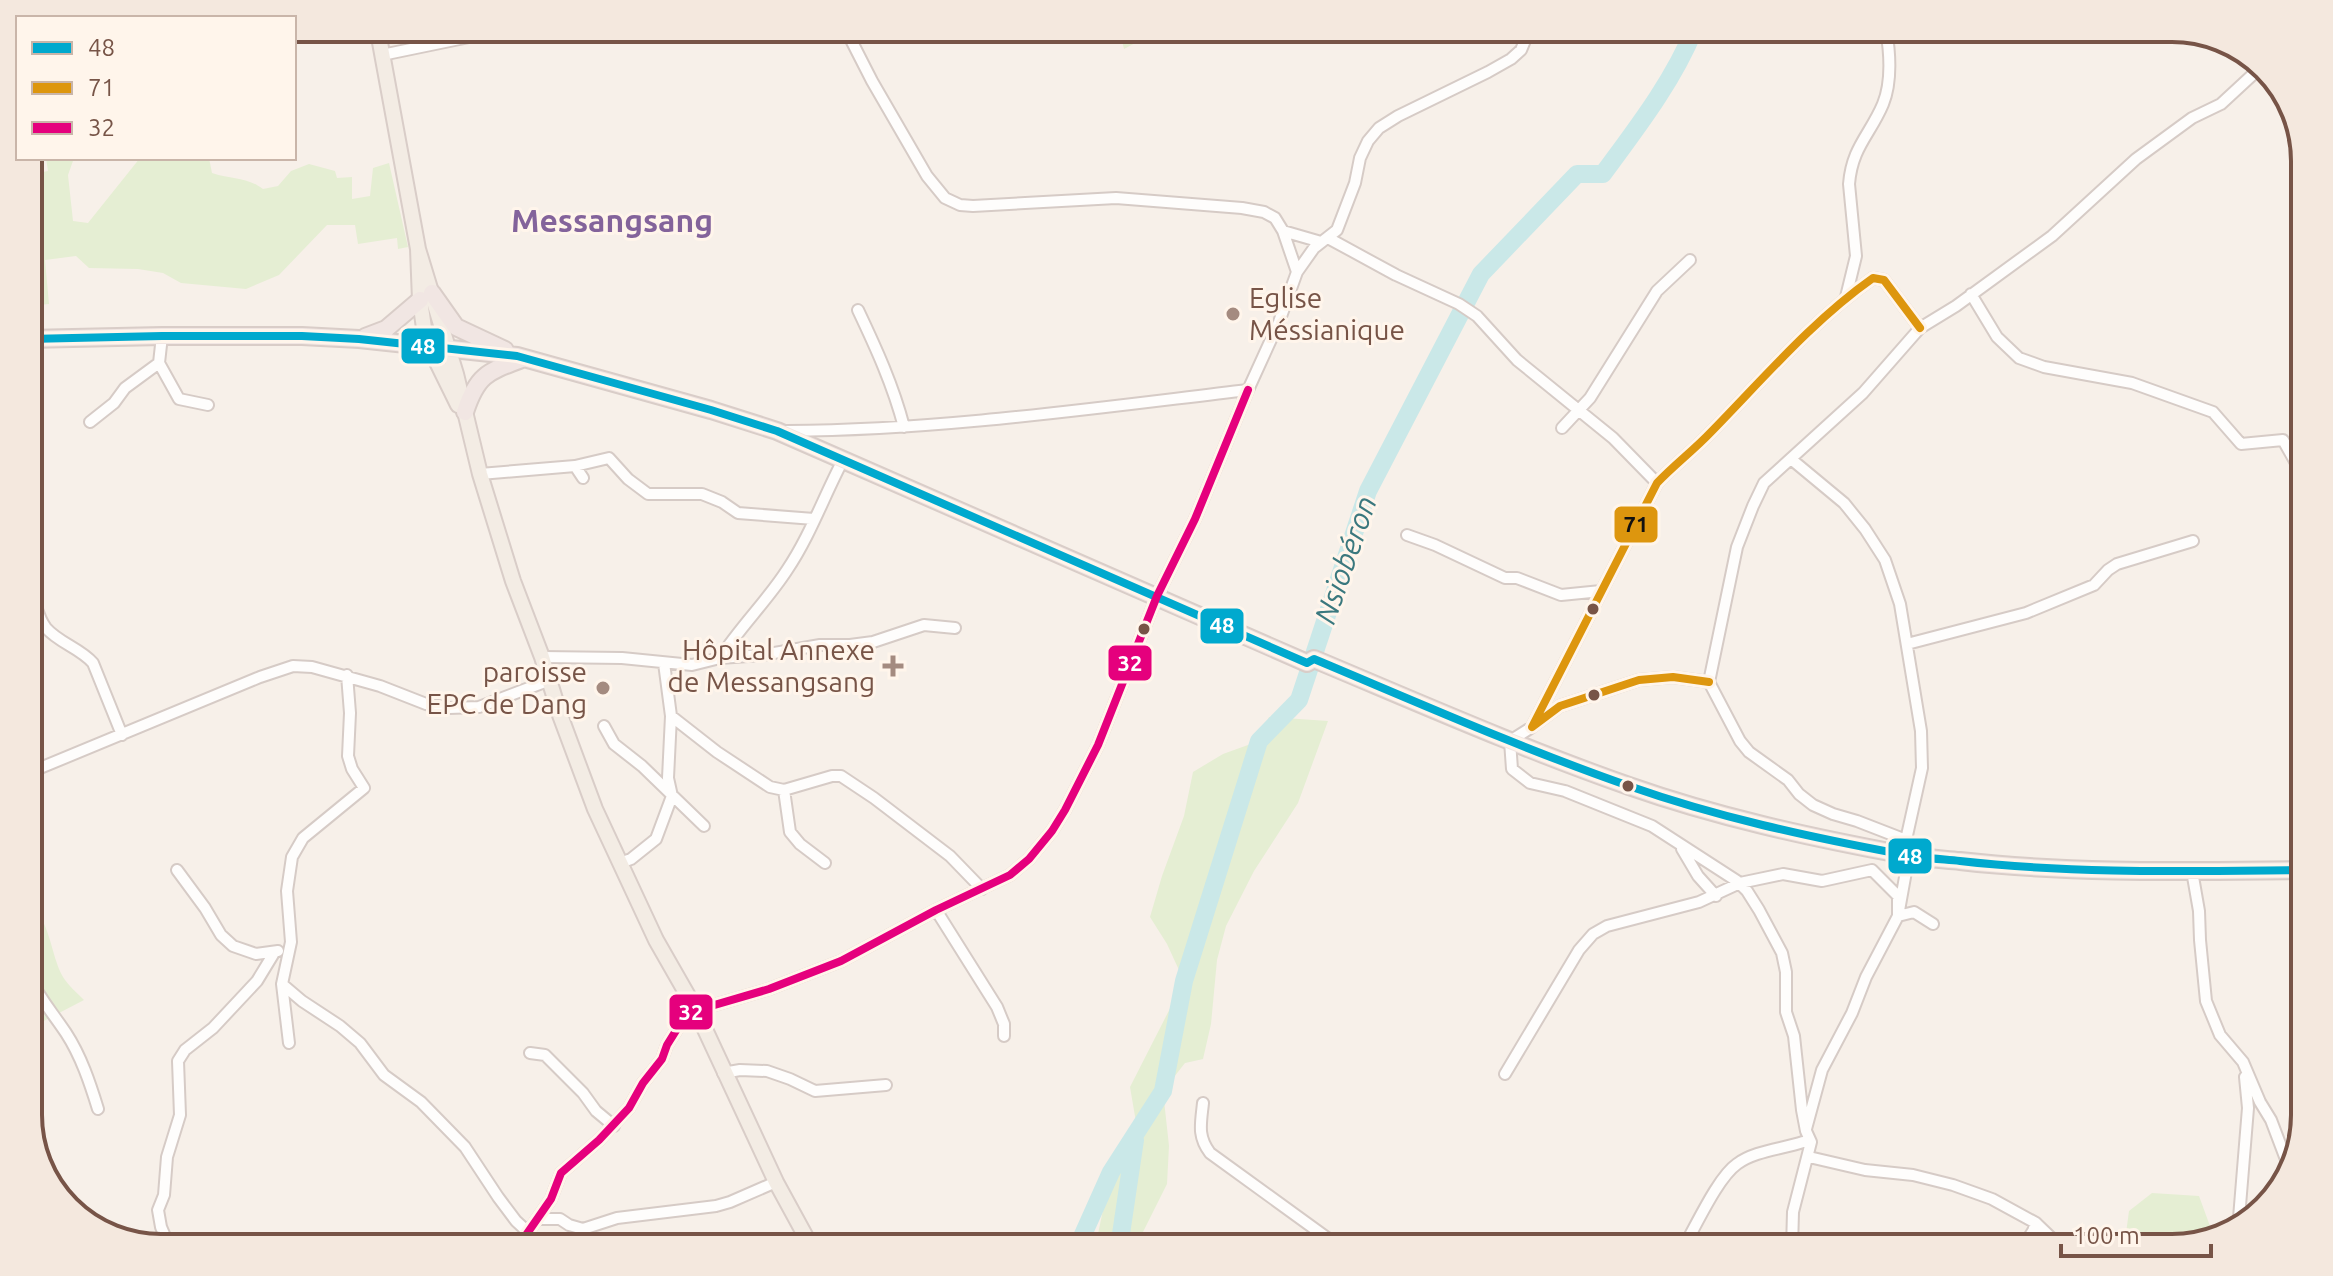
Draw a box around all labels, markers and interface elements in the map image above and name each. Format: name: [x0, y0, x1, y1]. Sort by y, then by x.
legend: [16, 16, 296, 160]
text: 48: [88, 34, 115, 61]
text: 71: [88, 74, 115, 101]
text: 32: [88, 114, 115, 141]
district label: Messangsang: [511, 202, 713, 238]
place label: Eglise Méssianique: [1249, 282, 1405, 345]
marker: Eglise Méssianique: [1224, 305, 1242, 323]
line badge: 48: [400, 327, 446, 365]
text: 48: [411, 333, 435, 358]
water label: Nsiobéron: [1307, 491, 1383, 628]
line badge: 71: [1613, 505, 1659, 544]
text: 71: [1624, 511, 1648, 536]
unlabelled marker: [1585, 601, 1601, 617]
line badge: 48: [1199, 607, 1245, 645]
text: 48: [1210, 612, 1234, 637]
unlabelled marker: [1136, 621, 1152, 637]
place label: Hôpital Annexe de Messangsang: [668, 634, 875, 697]
line badge: 32: [1107, 644, 1153, 682]
text: 32: [1118, 650, 1142, 675]
marker: Hôpital Annexe de Messangsang: [882, 655, 904, 677]
place label: paroisse EPC de Dang: [426, 656, 587, 719]
marker: paroisse EPC de Dang: [594, 679, 612, 697]
unlabelled marker: [1586, 687, 1602, 703]
unlabelled marker: [1620, 778, 1636, 794]
line badge: 48: [1887, 837, 1933, 875]
text: 48: [1898, 843, 1922, 868]
line badge: 32: [668, 993, 714, 1031]
text: 32: [679, 999, 703, 1024]
scale bar: [2061, 1208, 2211, 1258]
text: 100 m: [2073, 1222, 2140, 1249]

